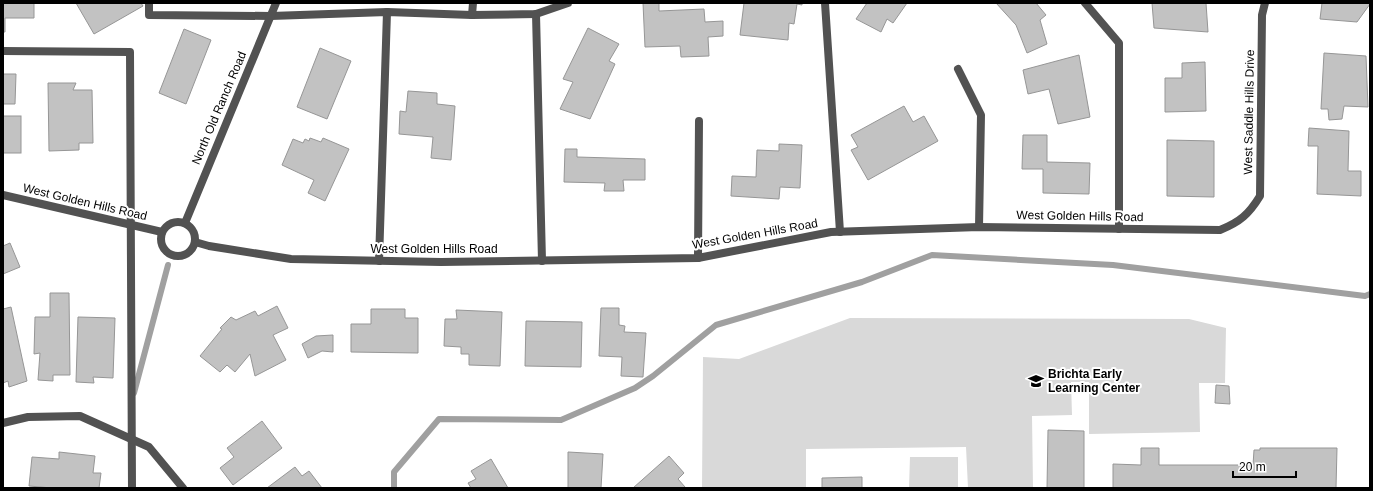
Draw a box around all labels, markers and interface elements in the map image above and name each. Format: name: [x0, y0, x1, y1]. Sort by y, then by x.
street label: North Old Ranch Road: [189, 49, 249, 167]
street label: West Saddle Hills Drive: [1241, 49, 1257, 175]
street label: West Golden Hills Road: [21, 181, 149, 223]
street label: West Golden Hills Road: [1016, 208, 1144, 224]
street label: West Golden Hills Road: [691, 216, 819, 252]
street label: West Golden Hills Road: [370, 242, 498, 256]
place label: Brichta Early Learning Center: [1048, 367, 1140, 395]
school or university icon: Brichta Early Learning Center: [1027, 372, 1045, 390]
scale bar: [1233, 453, 1296, 479]
text: 20 m: [1239, 460, 1266, 474]

